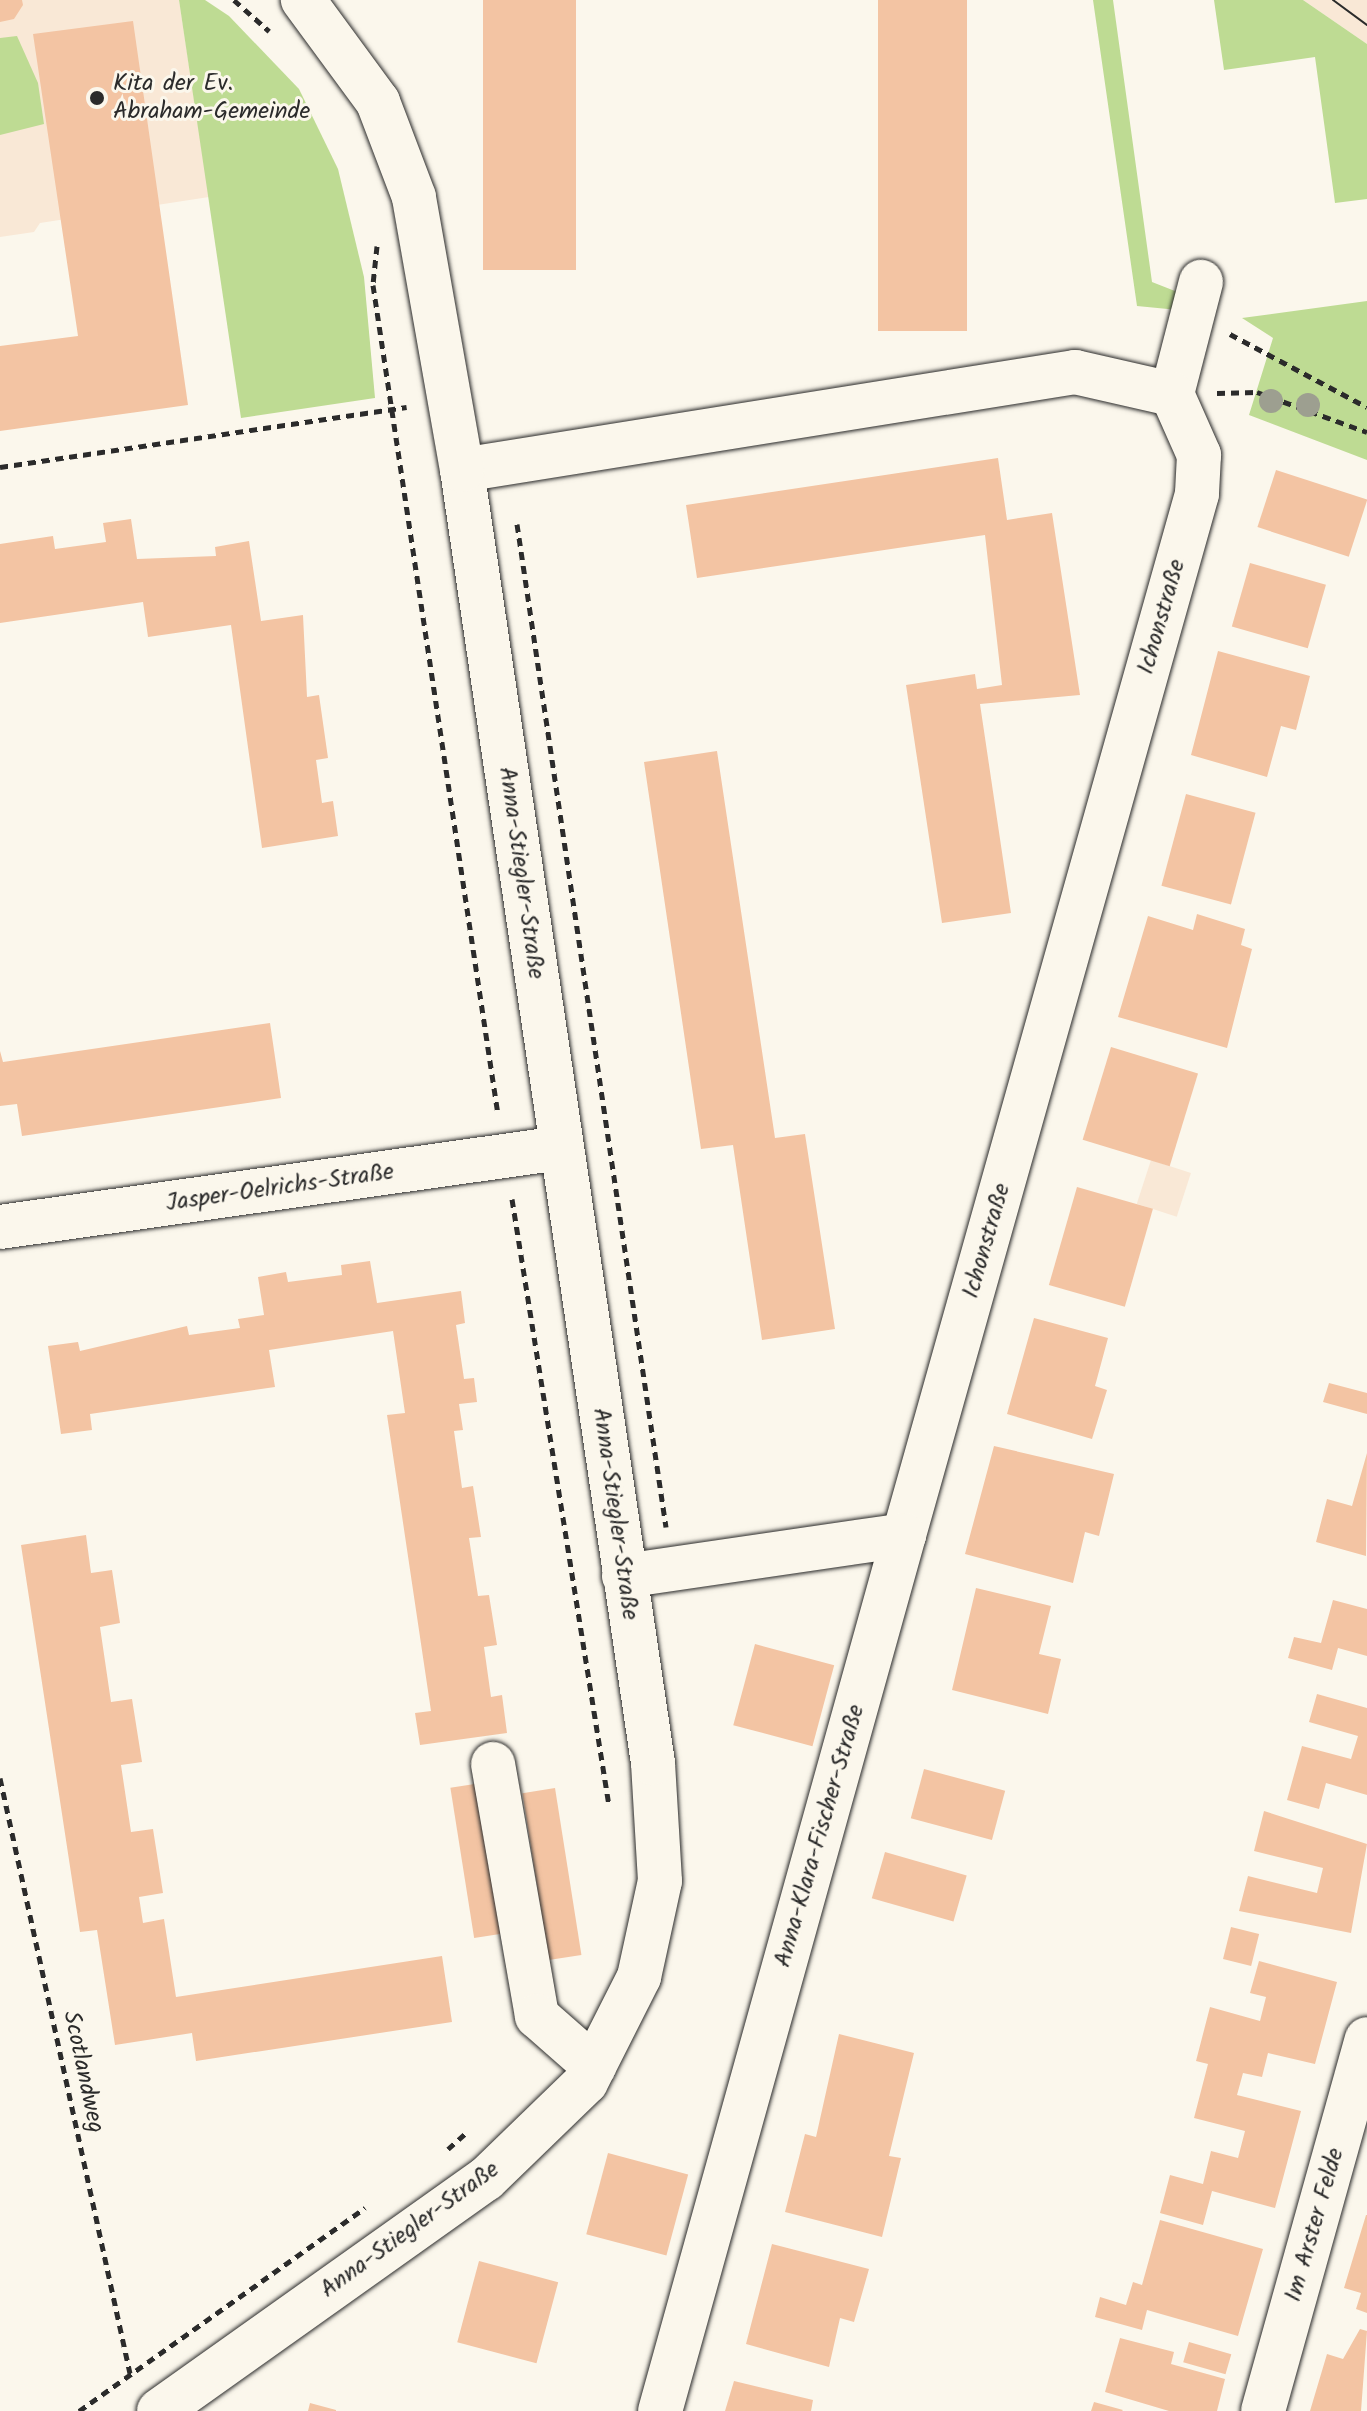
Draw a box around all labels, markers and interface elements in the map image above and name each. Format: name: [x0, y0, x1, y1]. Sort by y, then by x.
place label: Kita der Ev. Abraham-Gemeinde: [113, 70, 310, 126]
marker: Kita der Ev. Abraham-Gemeinde: [88, 89, 106, 107]
street label: Ichonstraße: [1132, 556, 1192, 678]
street label: Anna-Stiegler-Straße: [492, 765, 550, 981]
street label: Jasper-Oelrichs-Straße: [164, 1158, 396, 1218]
street label: Ichonstraße: [957, 1180, 1017, 1302]
street label: Anna-Stiegler-Straße: [586, 1406, 644, 1622]
street label: Anna-Klara-Fischer-Straße: [769, 1701, 871, 1971]
street label: Scotlandweg: [56, 2008, 110, 2136]
street label: Im Arster Felde: [1279, 2145, 1351, 2305]
street label: Anna-Stiegler-Straße: [315, 2155, 505, 2305]

